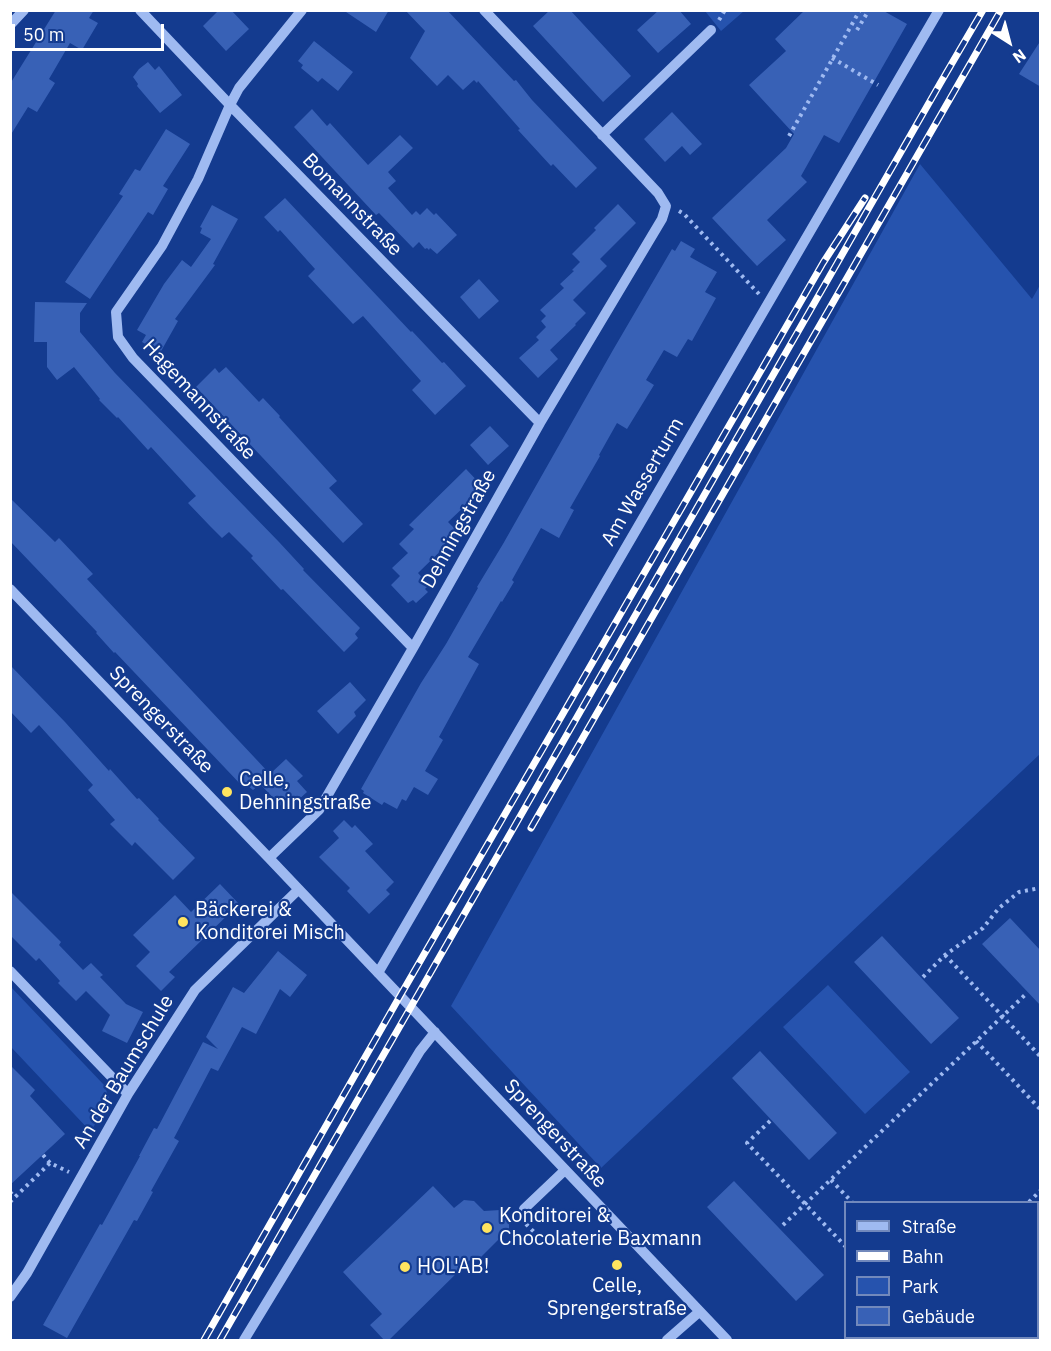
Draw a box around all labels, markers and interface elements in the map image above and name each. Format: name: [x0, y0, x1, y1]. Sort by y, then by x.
scale bar: [15, 12, 166, 50]
north arrow: [979, 12, 1039, 72]
text: 50 m: [23, 23, 65, 46]
text: N: [1009, 45, 1030, 68]
street label: Bomannstraße: [297, 149, 407, 261]
street label: Hagemannstraße: [137, 335, 261, 465]
street label: Am Wasserturm: [597, 414, 689, 550]
street label: Dehningstraße: [416, 465, 502, 593]
street label: Sprengerstraße: [104, 661, 218, 779]
place label: Celle, Dehningstraße: [239, 768, 371, 815]
marker: Celle, Dehningstraße: [220, 785, 234, 799]
place label: Bäckerei & Konditorei Misch: [195, 898, 345, 945]
marker: Bäckerei & Konditorei Misch: [176, 915, 190, 929]
street label: An der Baumschule: [69, 991, 179, 1153]
street label: Sprengerstraße: [499, 1075, 611, 1193]
legend: [844, 1201, 1039, 1339]
place label: Konditorei & Chocolaterie Baxmann: [499, 1204, 702, 1251]
text: Straße: [902, 1215, 956, 1238]
marker: Konditorei & Chocolaterie Baxmann: [480, 1221, 494, 1235]
text: Bahn: [902, 1245, 944, 1268]
place label: HOL'AB!: [417, 1255, 489, 1279]
marker: Celle, Sprengerstraße: [610, 1258, 624, 1272]
marker: HOL'AB!: [398, 1260, 412, 1274]
place label: Celle, Sprengerstraße: [547, 1274, 687, 1321]
text: Park: [902, 1275, 938, 1298]
text: Gebäude: [902, 1305, 975, 1328]

